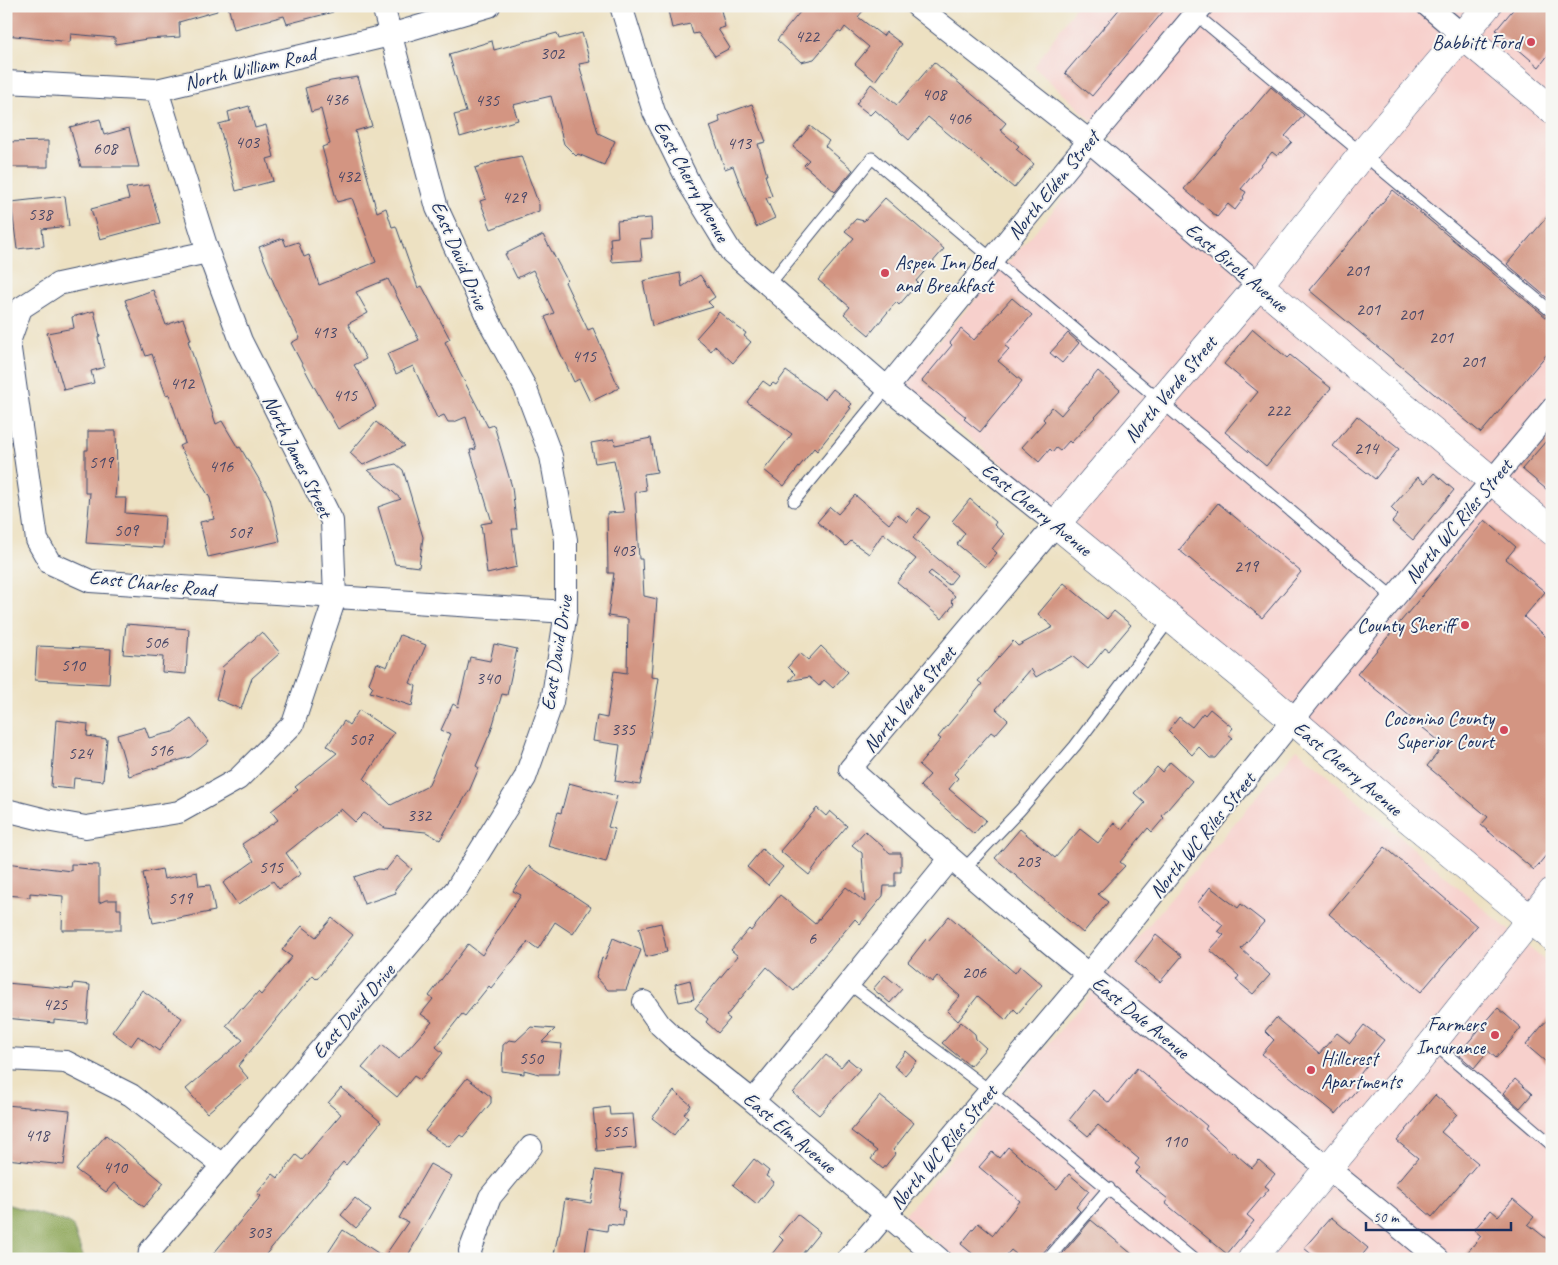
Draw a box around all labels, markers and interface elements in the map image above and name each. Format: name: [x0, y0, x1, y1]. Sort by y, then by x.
house number: 422: [795, 25, 821, 47]
place label: Babbitt Ford: [1432, 30, 1524, 55]
marker: Babbitt Ford: [1525, 36, 1537, 48]
street label: North William Road: [182, 41, 321, 96]
house number: 302: [540, 42, 566, 64]
house number: 408: [922, 83, 948, 105]
house number: 436: [324, 88, 349, 110]
house number: 435: [475, 89, 500, 111]
house number: 406: [947, 107, 972, 129]
street label: East Cherry Avenue: [648, 116, 736, 247]
street label: North Elden Street: [1002, 123, 1107, 245]
house number: 403: [235, 131, 261, 153]
house number: 413: [727, 132, 753, 154]
house number: 608: [93, 137, 119, 159]
house number: 432: [336, 165, 362, 187]
house number: 429: [502, 186, 528, 208]
street label: East David Drive: [425, 197, 494, 315]
house number: 538: [28, 203, 54, 225]
street label: East Birch Avenue: [1180, 217, 1294, 318]
place label: Aspen Inn Bed and Breakfast: [895, 250, 998, 298]
house number: 201: [1345, 259, 1370, 281]
marker: Aspen Inn Bed and Breakfast: [879, 267, 891, 279]
house number: 201: [1356, 298, 1381, 320]
house number: 201: [1399, 303, 1424, 325]
house number: 413: [312, 321, 338, 343]
house number: 201: [1429, 326, 1454, 348]
street label: North Verde Street: [1118, 329, 1224, 448]
house number: 415: [572, 345, 597, 367]
house number: 201: [1461, 350, 1486, 372]
house number: 412: [170, 372, 196, 394]
house number: 415: [333, 384, 358, 406]
street label: North James Street: [257, 391, 339, 524]
house number: 222: [1266, 399, 1292, 421]
house number: 214: [1354, 437, 1380, 459]
house number: 519: [89, 451, 115, 473]
street label: North WC Riles Street: [1399, 452, 1519, 589]
house number: 416: [209, 455, 234, 477]
street label: East Cherry Avenue: [977, 457, 1098, 562]
house number: 509: [114, 519, 140, 541]
house number: 507: [228, 521, 253, 543]
house number: 403: [611, 539, 637, 561]
house number: 219: [1234, 555, 1260, 577]
street label: East Charles Road: [88, 564, 219, 603]
street label: East David Drive: [535, 592, 578, 712]
place label: County Sheriff: [1357, 613, 1459, 638]
marker: County Sheriff: [1459, 619, 1471, 631]
house number: 506: [144, 631, 169, 653]
street label: North Verde Street: [857, 639, 963, 758]
house number: 510: [61, 654, 87, 676]
house number: 340: [476, 667, 502, 689]
place label: Coconino County Superior Court: [1383, 706, 1496, 754]
street label: East Cherry Avenue: [1288, 716, 1408, 822]
house number: 335: [611, 718, 636, 740]
marker: Coconino County Superior Court: [1498, 724, 1510, 736]
house number: 507: [349, 728, 374, 750]
house number: 516: [149, 739, 174, 761]
house number: 524: [68, 742, 94, 764]
street label: North WC Riles Street: [1144, 766, 1262, 903]
house number: 332: [407, 804, 433, 826]
house number: 203: [1016, 850, 1042, 872]
house number: 515: [259, 856, 284, 878]
house number: 519: [168, 887, 194, 909]
house number: 6: [808, 927, 817, 949]
street label: East David Drive: [307, 958, 401, 1064]
house number: 206: [962, 961, 987, 983]
street label: East Dale Avenue: [1087, 971, 1196, 1065]
house number: 425: [43, 993, 68, 1015]
place label: Farmers Insurance: [1416, 1012, 1487, 1060]
marker: Farmers Insurance: [1489, 1029, 1501, 1041]
place label: Hillcrest Apartments: [1321, 1046, 1403, 1094]
house number: 550: [519, 1047, 545, 1069]
marker: Hillcrest Apartments: [1305, 1064, 1317, 1076]
street label: North WC Riles Street: [884, 1078, 1004, 1215]
street label: East Elm Avenue: [738, 1086, 842, 1180]
house number: 555: [603, 1120, 628, 1142]
house number: 418: [25, 1124, 51, 1146]
house number: 110: [1163, 1130, 1189, 1152]
house number: 410: [103, 1156, 129, 1178]
scale bar: [1366, 1200, 1510, 1232]
text: 50 m: [1373, 1208, 1400, 1227]
house number: 303: [247, 1221, 273, 1243]

